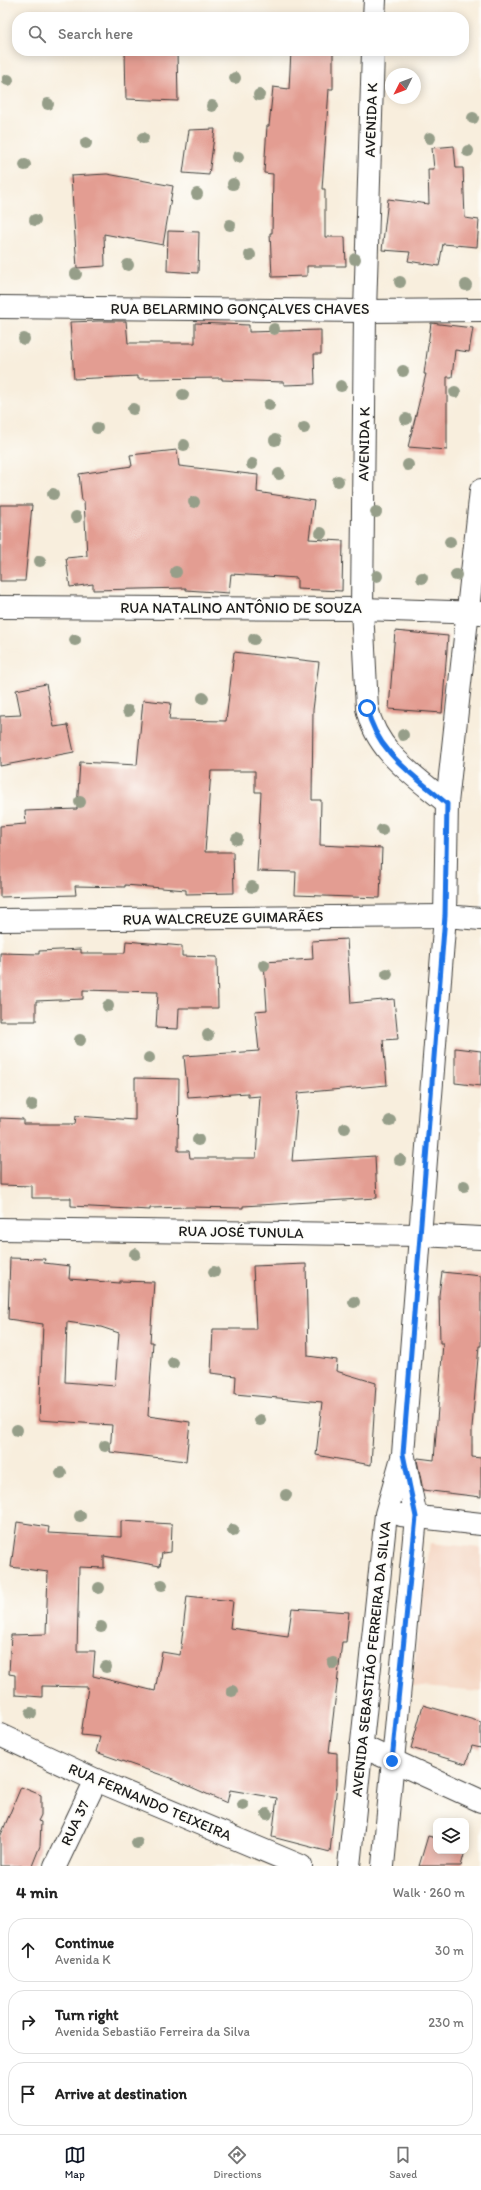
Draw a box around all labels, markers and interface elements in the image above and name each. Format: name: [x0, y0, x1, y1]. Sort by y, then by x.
search box: [12, 12, 469, 56]
icon: search: [26, 23, 48, 45]
text: Search here: [58, 25, 133, 43]
north arrow: [385, 68, 421, 104]
street label: AVENIDA K: [361, 82, 381, 158]
street label: RUA BELARMINO GONÇALVES CHAVES: [111, 300, 369, 318]
street label: AVENIDA K: [354, 406, 374, 481]
street label: RUA NATALINO ANTÔNIO DE SOUZA: [120, 599, 362, 617]
route start: [358, 699, 376, 717]
street label: RUA WALCREUZE GUIMARÃES: [122, 907, 324, 929]
street label: RUA JOSÉ TUNULA: [178, 1222, 304, 1242]
street label: AVENIDA SEBASTIÃO FERREIRA DA SILVA: [348, 1520, 394, 1798]
route end: [383, 1752, 401, 1770]
street label: RUA FERNANDO TEIXEIRA: [66, 1759, 235, 1845]
street label: RUA 37: [57, 1797, 93, 1848]
map controls: [433, 1818, 469, 1854]
button: layers: [433, 1818, 469, 1854]
text: 4 min: [16, 1882, 58, 1902]
text: Walk · 260 m: [393, 1885, 465, 1900]
text: Continue: [55, 1934, 114, 1952]
icon: ahead: [17, 1939, 39, 1961]
text: 30 m: [435, 1943, 464, 1958]
text: Avenida K: [55, 1952, 111, 1967]
text: Turn right: [55, 2006, 119, 2024]
icon: right: [17, 2011, 39, 2033]
text: 230 m: [428, 2015, 464, 2030]
text: Avenida Sebastião Ferreira da Silva: [55, 2024, 250, 2039]
icon: arrive: [17, 2083, 39, 2105]
text: Arrive at destination: [55, 2085, 187, 2103]
tab: Map: [64, 2144, 86, 2181]
tab: Directions: [213, 2144, 262, 2181]
tab: Saved: [389, 2144, 417, 2181]

